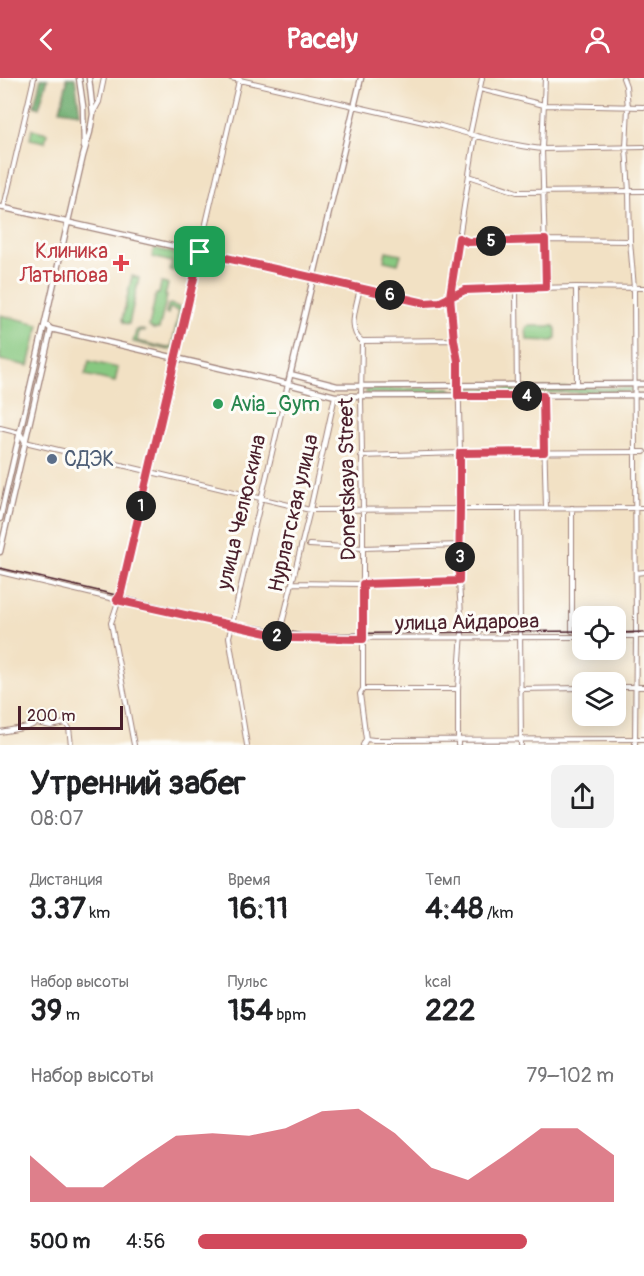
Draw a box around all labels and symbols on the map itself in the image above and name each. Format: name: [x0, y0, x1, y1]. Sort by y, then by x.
pin: [174, 226, 225, 277]
pin: 5: [476, 226, 506, 256]
place label: Клиника Латыпова: [19, 238, 108, 289]
marker: Клиника Латыпова: [112, 254, 130, 272]
pin: 6: [375, 280, 405, 310]
pin: 4: [512, 381, 542, 411]
place label: Avia_Gym: [230, 391, 320, 418]
marker: Avia_Gym: [211, 397, 225, 411]
street label: Donetskaya Street: [333, 397, 362, 561]
street label: Нурлатская улица: [262, 431, 325, 595]
street label: улица Челюскина: [210, 432, 272, 593]
place label: СДЭК: [64, 446, 114, 473]
marker: СДЭК: [45, 452, 59, 466]
pin: 1: [126, 491, 156, 521]
pin: 3: [445, 542, 475, 572]
street label: улица Айдарова: [394, 608, 539, 637]
pin: 2: [262, 621, 292, 651]
scale bar: [18, 703, 123, 730]

